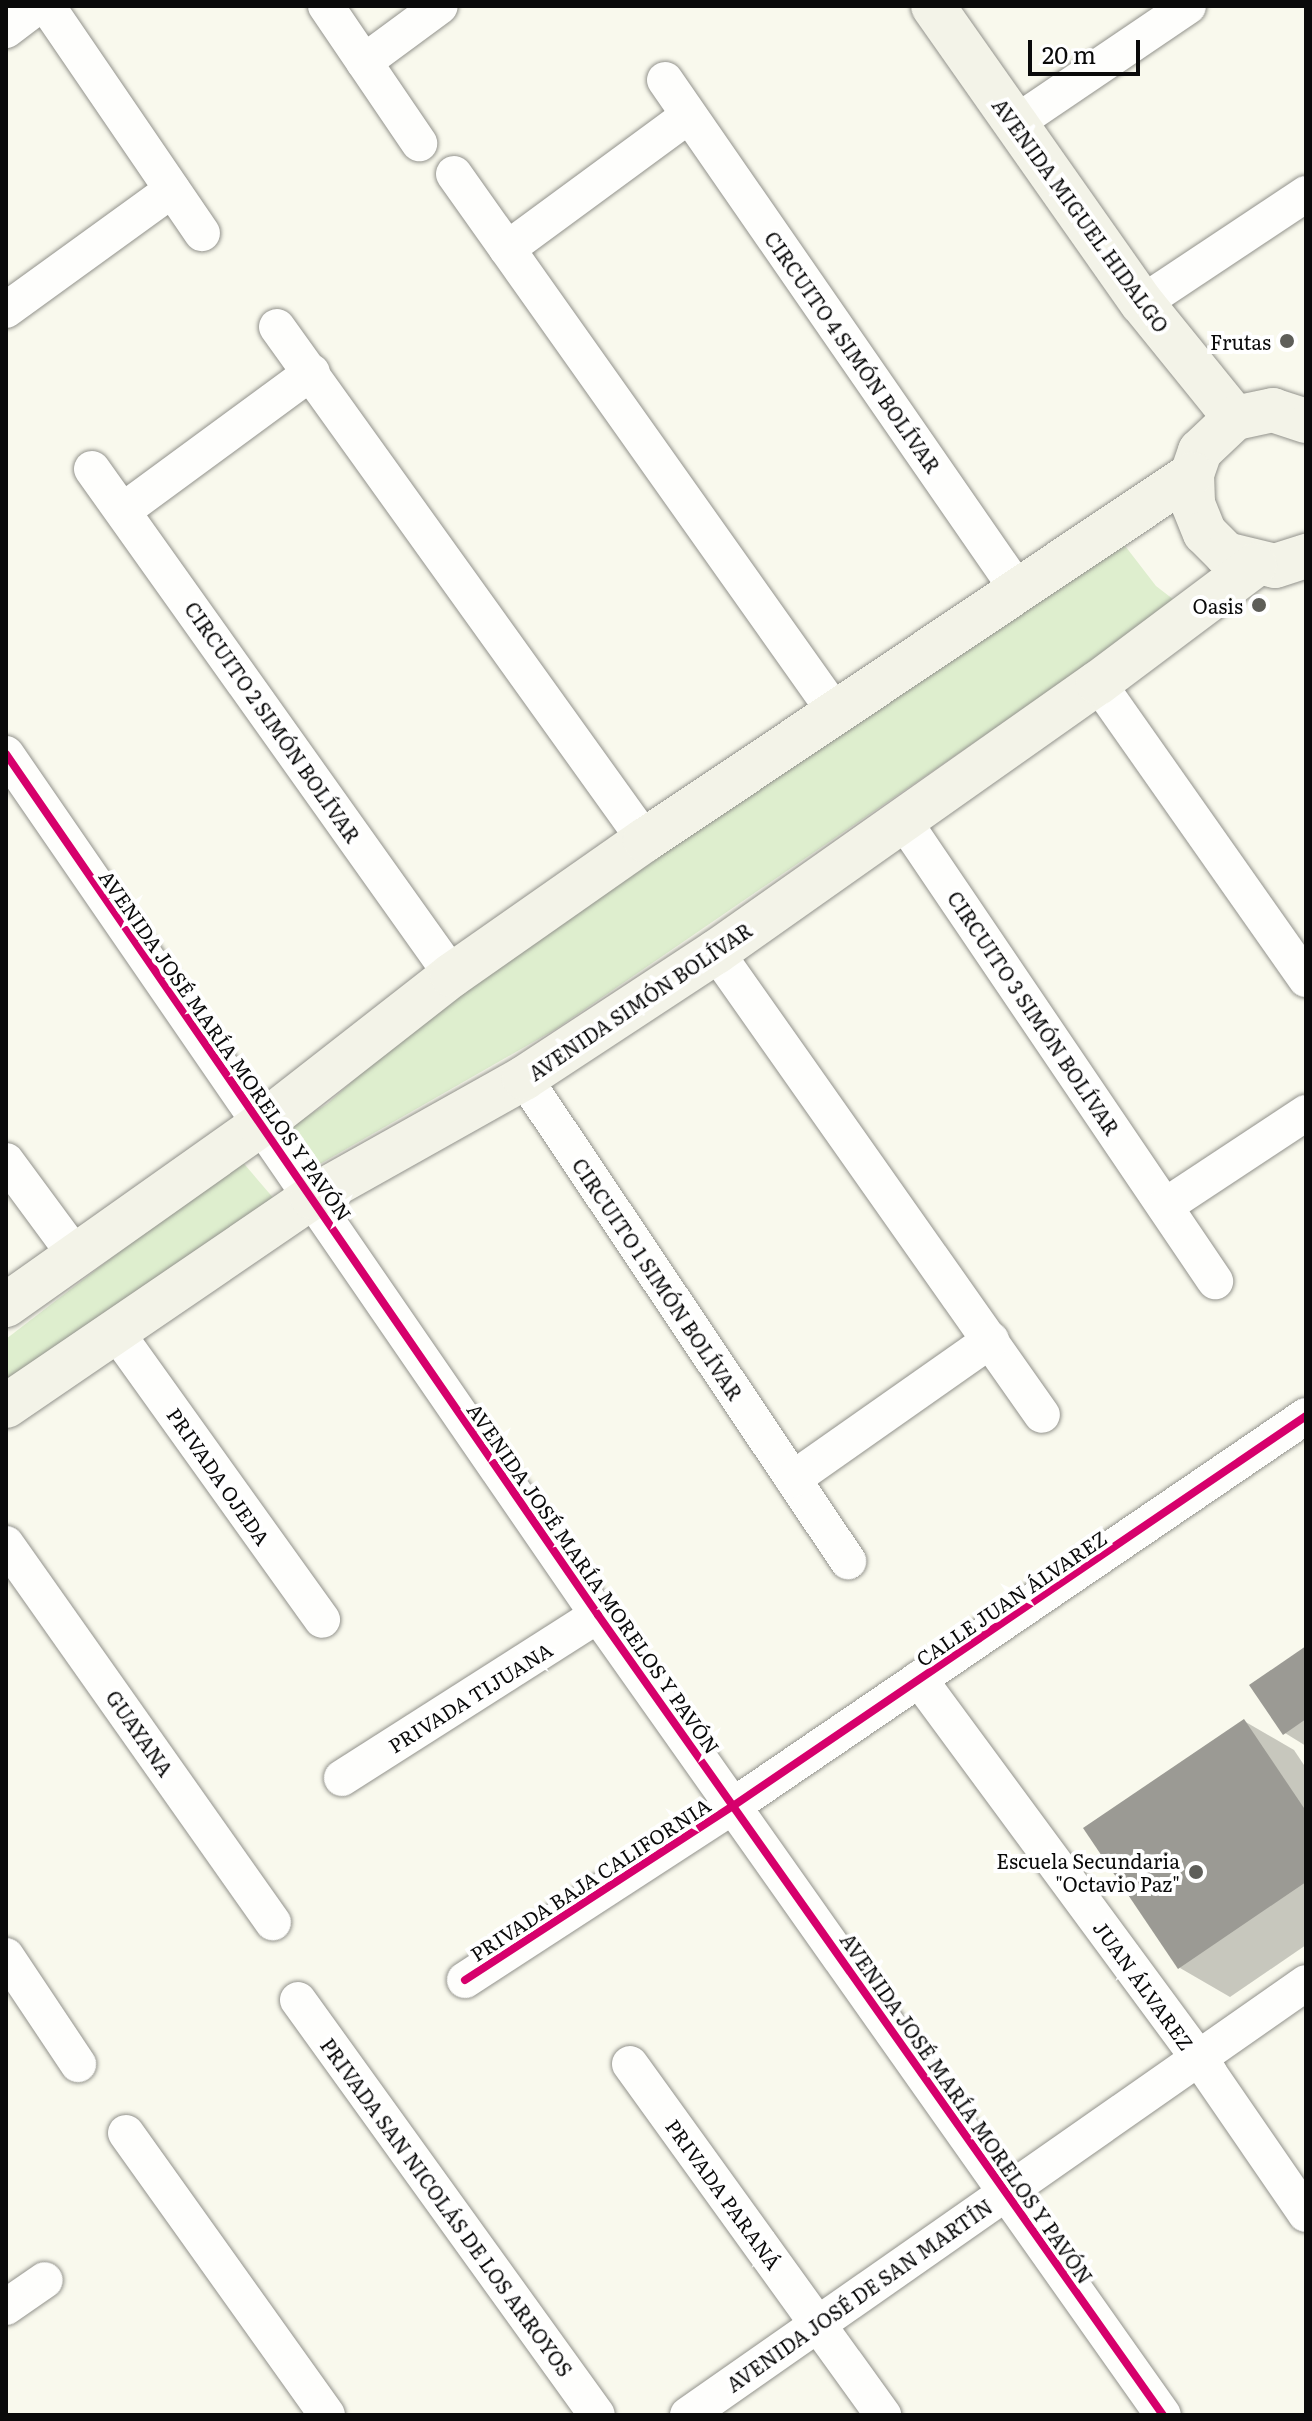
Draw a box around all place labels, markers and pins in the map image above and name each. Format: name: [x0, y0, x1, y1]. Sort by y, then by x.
place label: Frutas: [1210, 329, 1271, 353]
marker: Frutas: [1278, 332, 1296, 350]
place label: Oasis: [1192, 593, 1243, 617]
marker: Oasis: [1250, 596, 1268, 614]
place label: Escuela Secundaria "Octavio Paz": [996, 1848, 1180, 1895]
marker: Escuela Secundaria "Octavio Paz": [1187, 1863, 1205, 1881]

